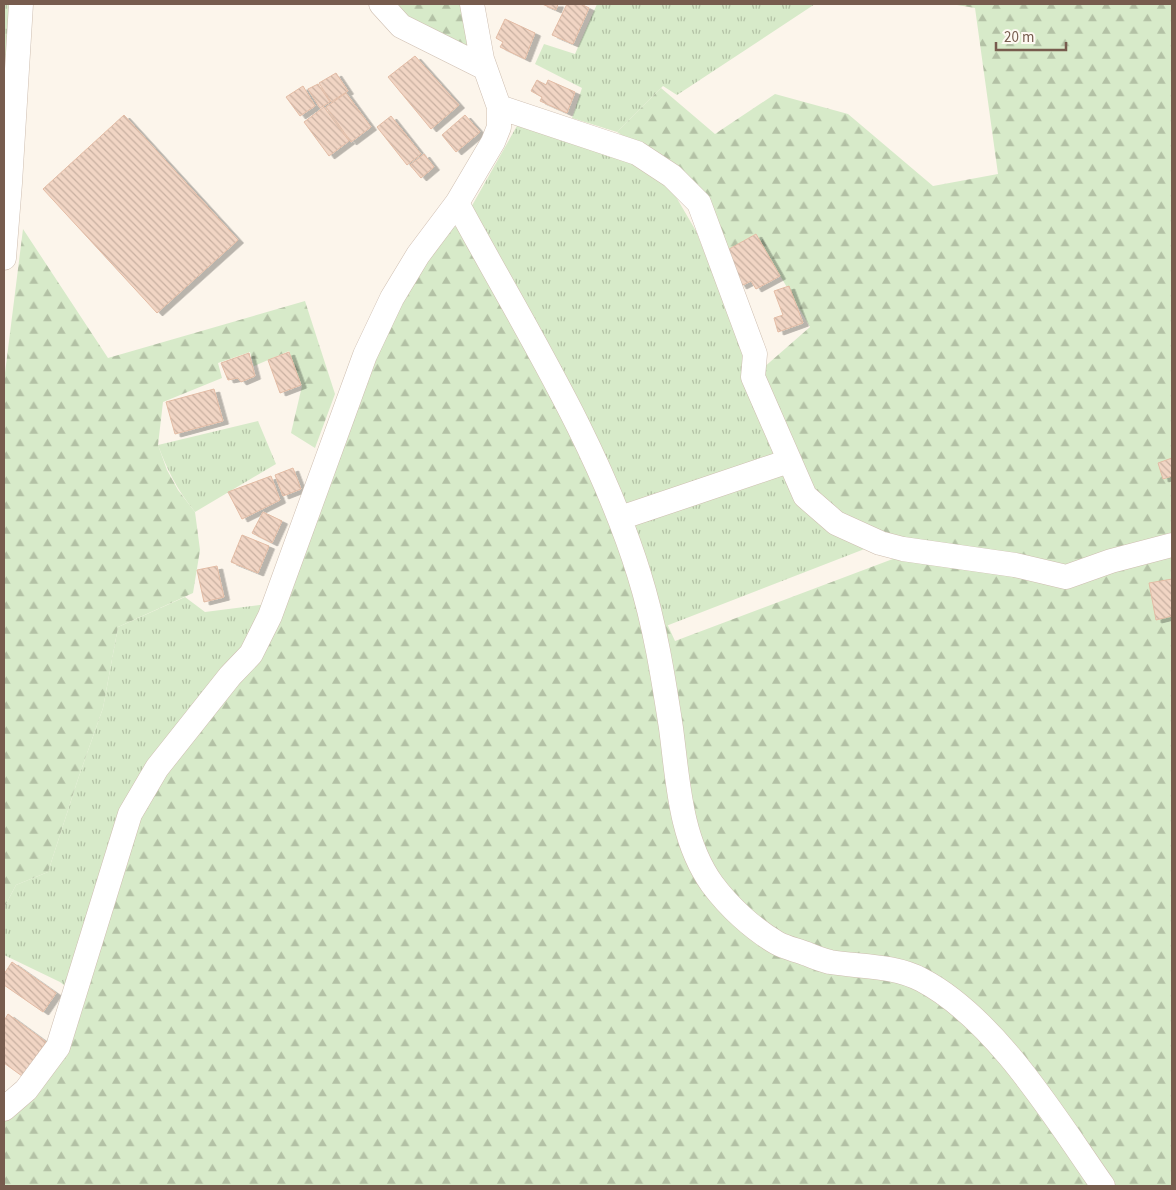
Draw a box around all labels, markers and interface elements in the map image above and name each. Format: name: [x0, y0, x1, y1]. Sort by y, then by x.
scale bar: [996, 20, 1066, 52]
text: 20 m: [1004, 27, 1034, 48]

